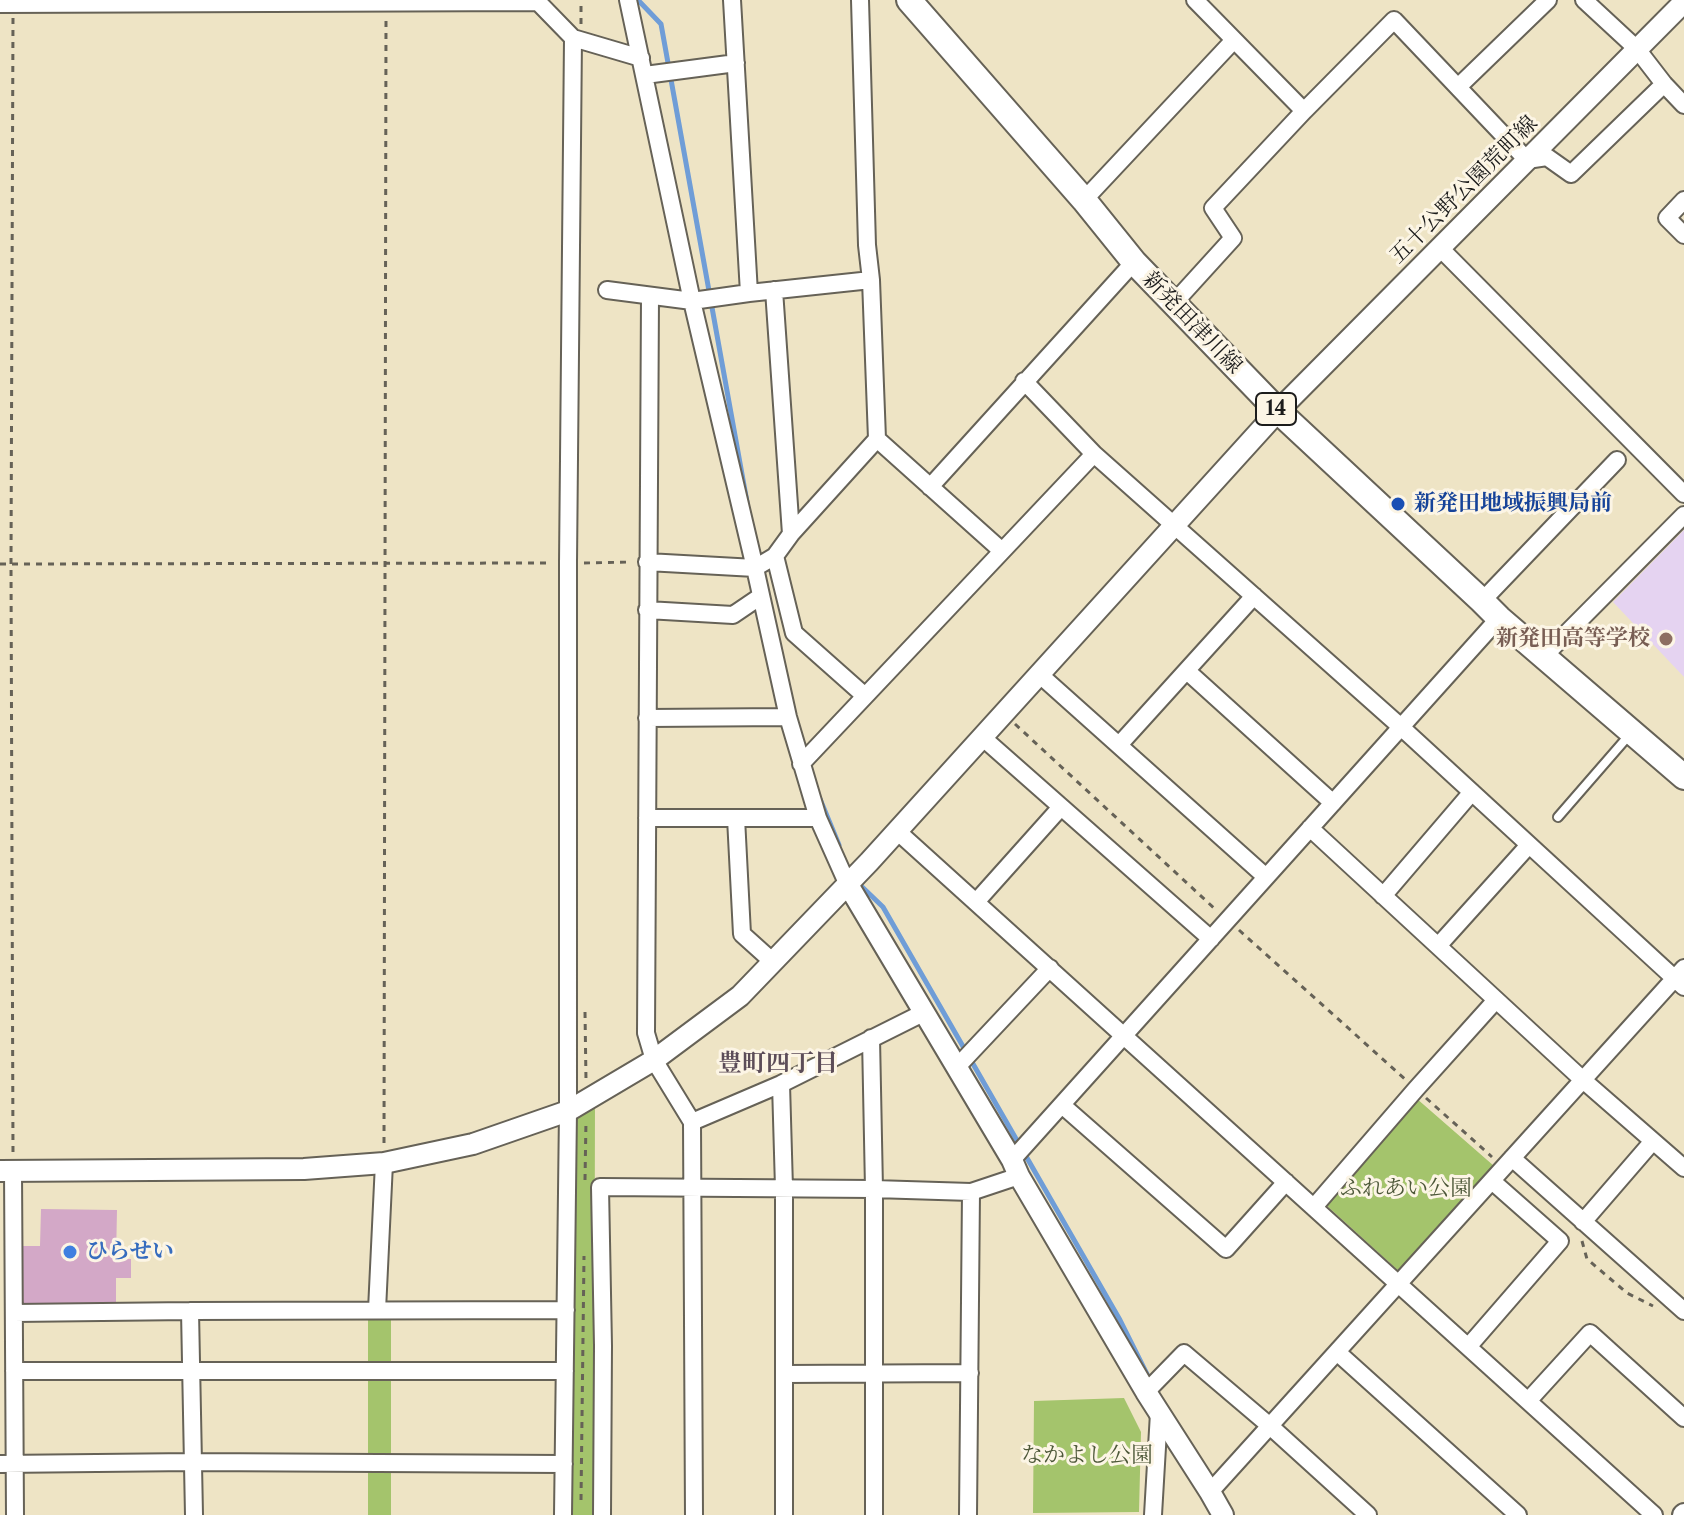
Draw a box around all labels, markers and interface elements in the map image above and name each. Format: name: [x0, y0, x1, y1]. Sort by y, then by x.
street label: 五十公野公園荒町線: [1385, 111, 1543, 269]
street label: 新発田津川線: [1137, 266, 1247, 380]
road number: 14: [1256, 393, 1296, 425]
place label: 新発田地域振興局前: [1414, 491, 1612, 517]
marker: 新発田地域振興局前: [1389, 495, 1407, 513]
place label: 新発田高等学校: [1496, 626, 1650, 652]
marker: 新発田高等学校: [1657, 630, 1675, 648]
district label: 豊町四丁目: [718, 1050, 838, 1078]
park label: ふれあい公園: [1340, 1176, 1472, 1202]
place label: ひらせい: [86, 1239, 174, 1265]
marker: ひらせい: [61, 1243, 79, 1261]
park label: なかよし公園: [1021, 1443, 1153, 1469]

